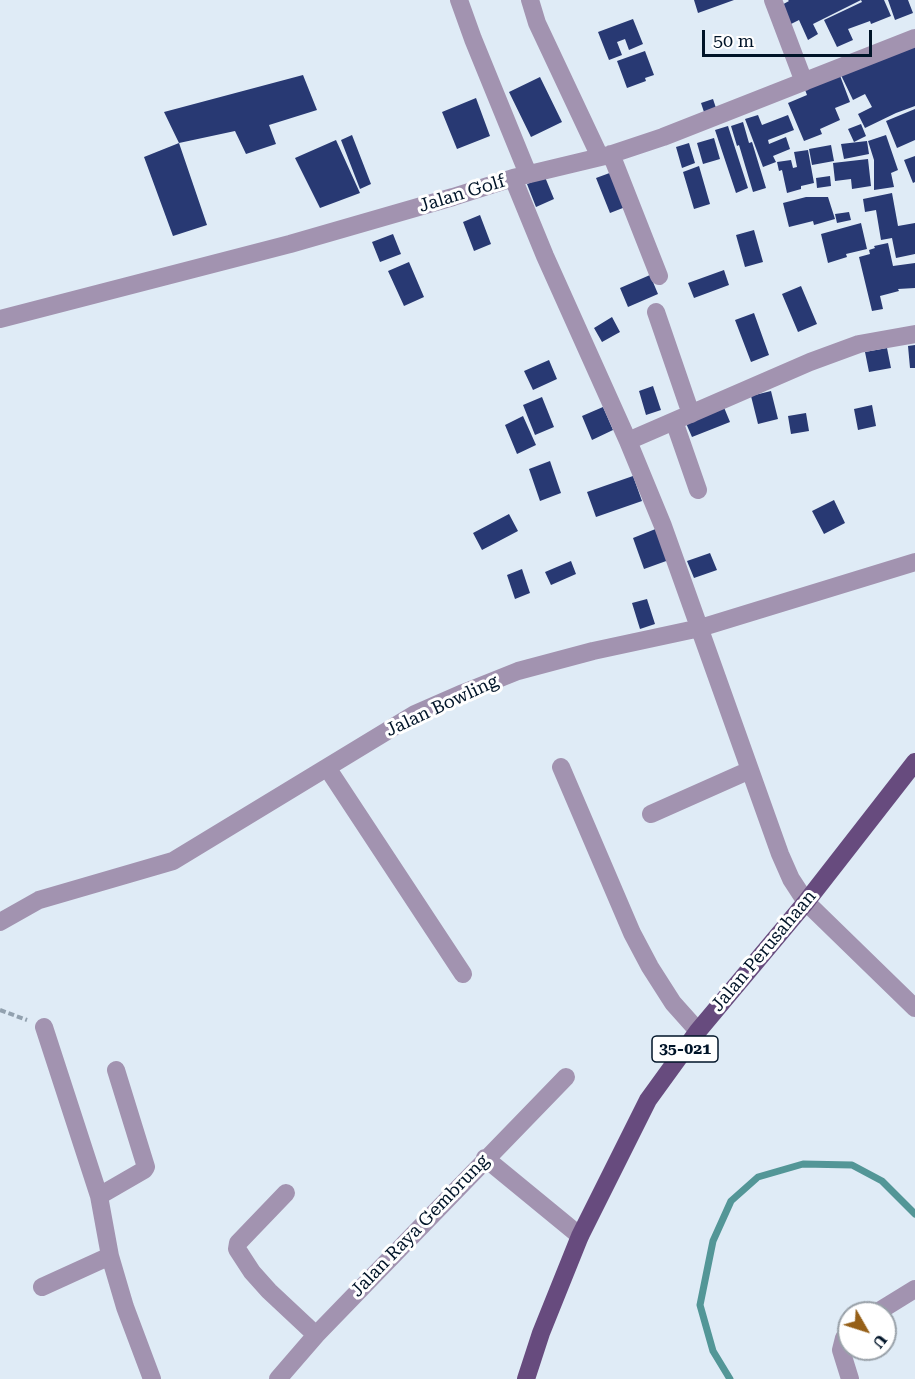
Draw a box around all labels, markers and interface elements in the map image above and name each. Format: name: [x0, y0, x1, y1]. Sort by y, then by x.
scale bar: [705, 18, 874, 56]
text: 50 m: [713, 30, 754, 51]
street label: Jalan Golf: [416, 171, 508, 217]
street label: Jalan Bowling: [382, 670, 502, 742]
street label: Jalan Perusahaan: [707, 886, 821, 1016]
road number: 35-021: [652, 1036, 718, 1062]
street label: Jalan Raya Gembrung: [346, 1150, 494, 1302]
north arrow: [837, 1301, 897, 1361]
text: U: [869, 1331, 891, 1352]

